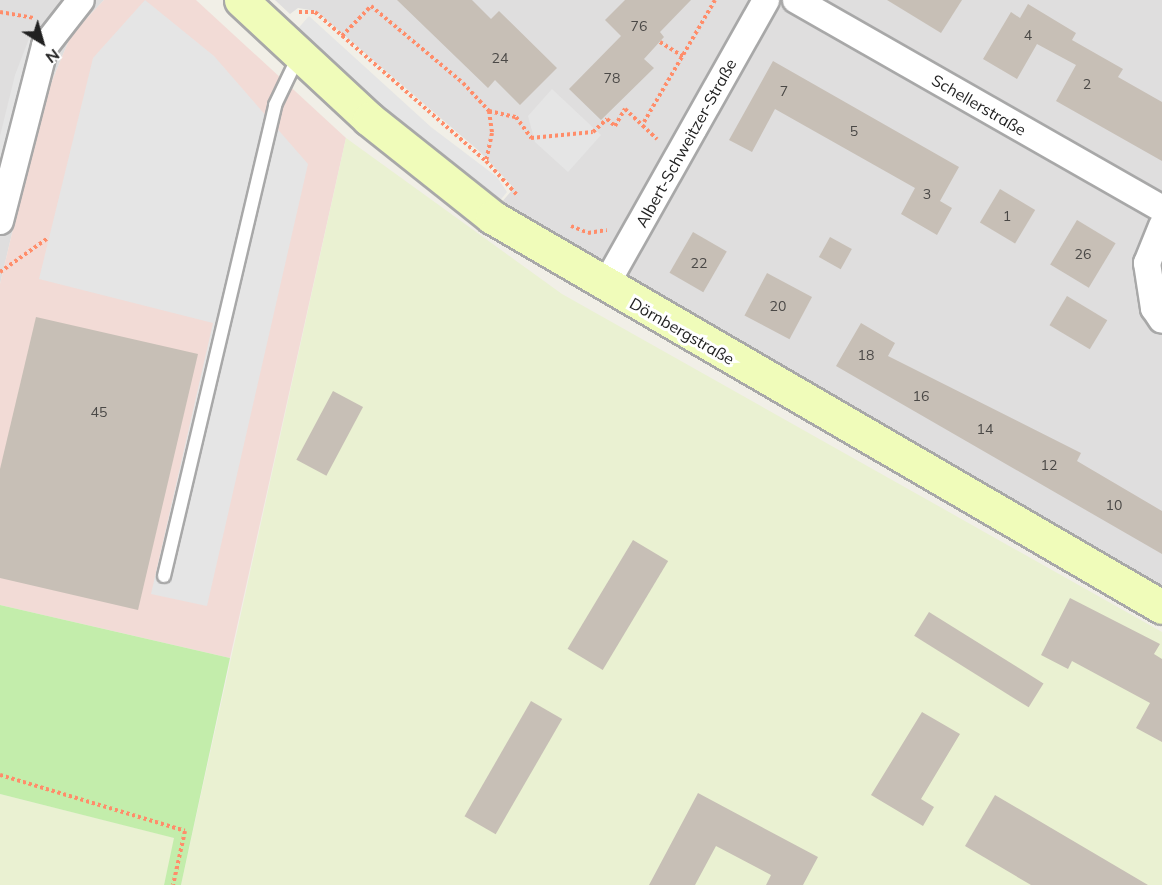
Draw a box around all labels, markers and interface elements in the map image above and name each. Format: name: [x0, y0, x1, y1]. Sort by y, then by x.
north arrow: [12, 12, 72, 72]
house number: 76: [631, 18, 647, 34]
house number: 4: [1024, 27, 1032, 43]
text: N: [42, 45, 64, 68]
house number: 24: [492, 50, 508, 66]
street label: Albert-Schweitzer-Straße: [632, 55, 740, 231]
house number: 78: [604, 70, 620, 86]
street label: Schellerstraße: [928, 70, 1030, 140]
house number: 2: [1083, 76, 1091, 92]
house number: 7: [780, 83, 788, 99]
house number: 5: [850, 123, 858, 139]
house number: 3: [923, 186, 931, 202]
house number: 1: [1003, 208, 1011, 224]
house number: 26: [1075, 246, 1091, 262]
house number: 22: [691, 255, 707, 271]
street label: Dörnbergstraße: [626, 293, 738, 369]
house number: 20: [770, 298, 786, 314]
house number: 18: [858, 347, 874, 363]
house number: 16: [913, 388, 929, 404]
house number: 45: [91, 404, 107, 420]
house number: 14: [977, 421, 993, 437]
house number: 12: [1041, 457, 1057, 473]
house number: 10: [1106, 497, 1122, 513]

